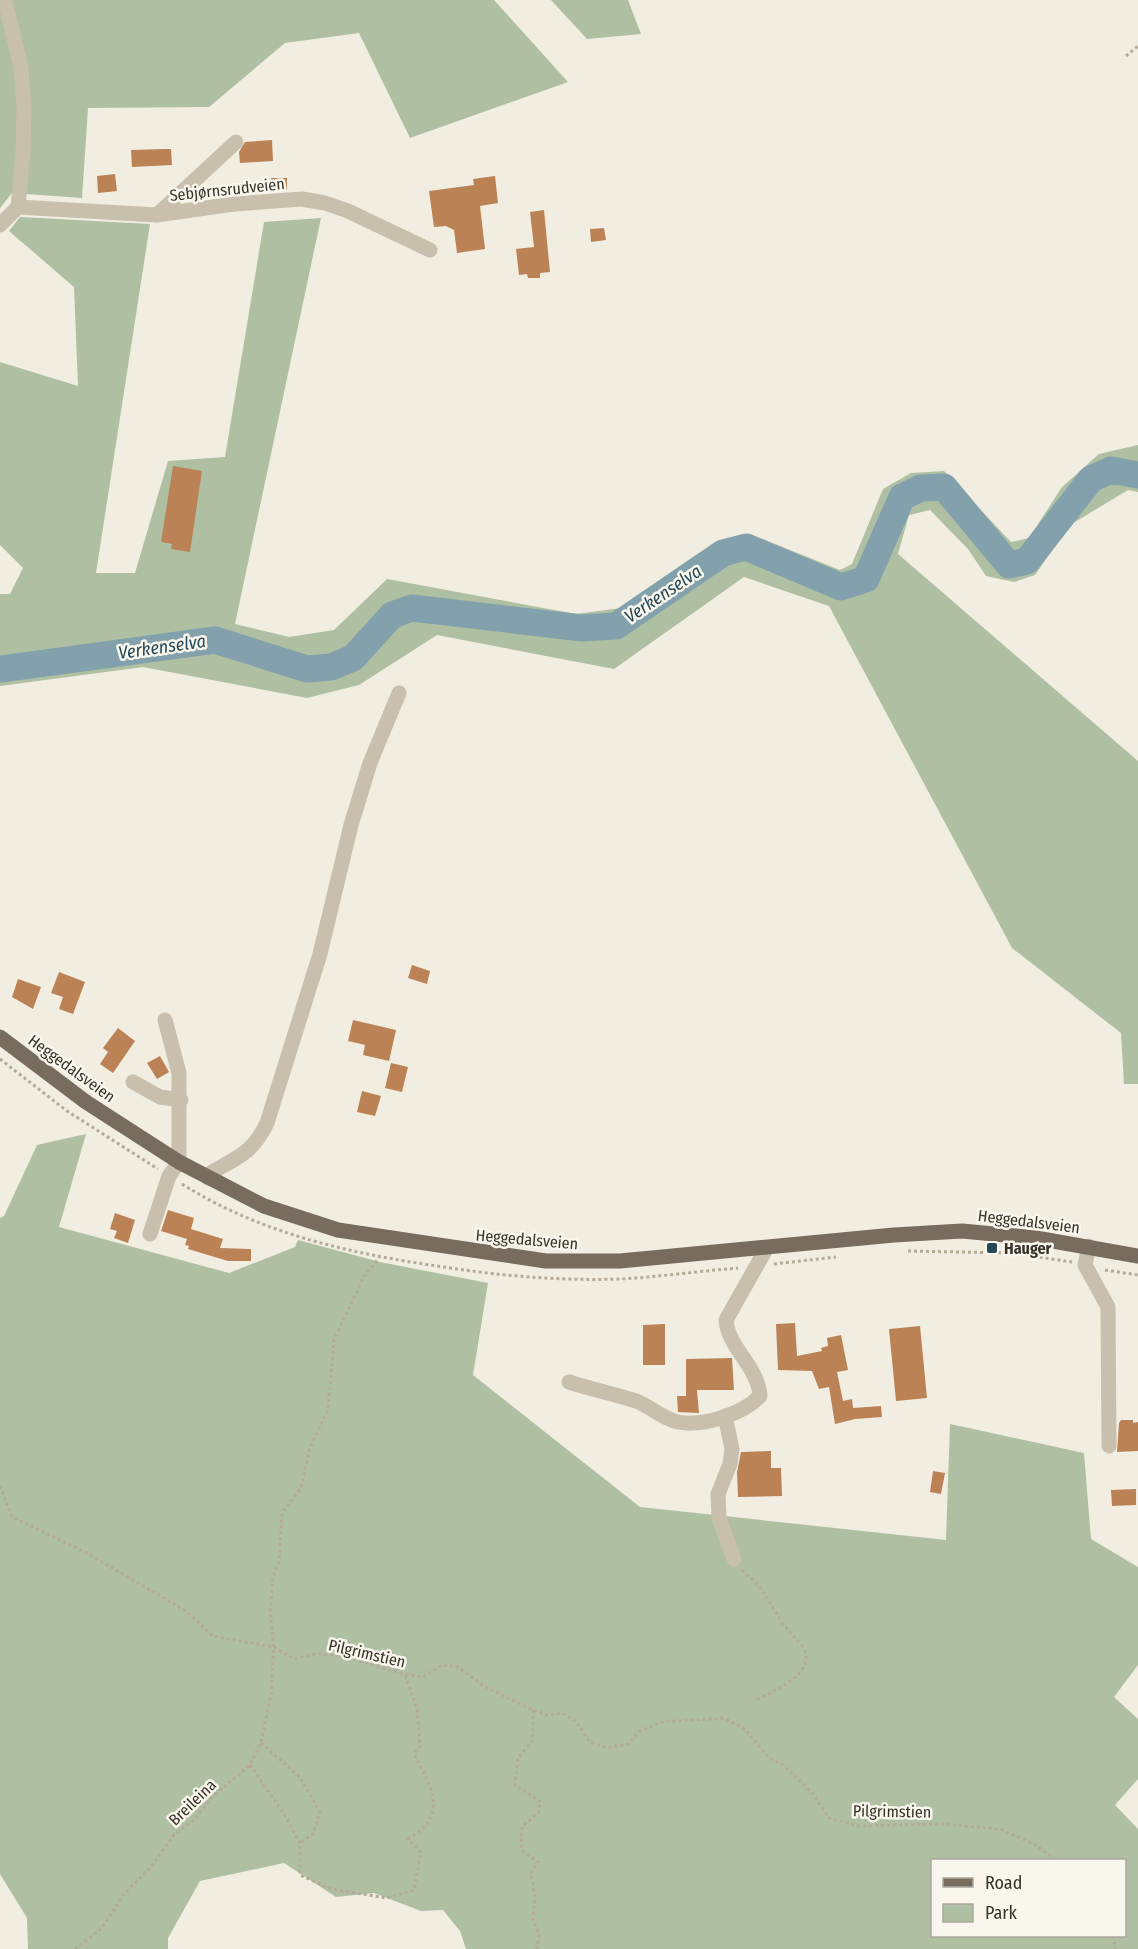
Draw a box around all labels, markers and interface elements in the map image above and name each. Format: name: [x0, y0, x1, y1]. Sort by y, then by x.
street label: Sebjørnsrudveien: [169, 174, 285, 205]
water label: Verkenselva: [620, 560, 706, 628]
water label: Verkenselva: [117, 630, 207, 664]
street label: Heggedalsveien: [25, 1031, 119, 1106]
street label: Heggedalsveien: [977, 1206, 1081, 1237]
street label: Heggedalsveien: [475, 1226, 579, 1253]
place label: Hauger: [1004, 1239, 1052, 1258]
marker: Hauger: [985, 1241, 999, 1255]
street label: Pilgrimstien: [327, 1635, 407, 1672]
street label: Breileina: [165, 1775, 220, 1829]
street label: Pilgrimstien: [853, 1801, 931, 1822]
legend: [931, 1859, 1126, 1937]
text: Road: [985, 1872, 1022, 1894]
text: Park: [985, 1902, 1018, 1924]

